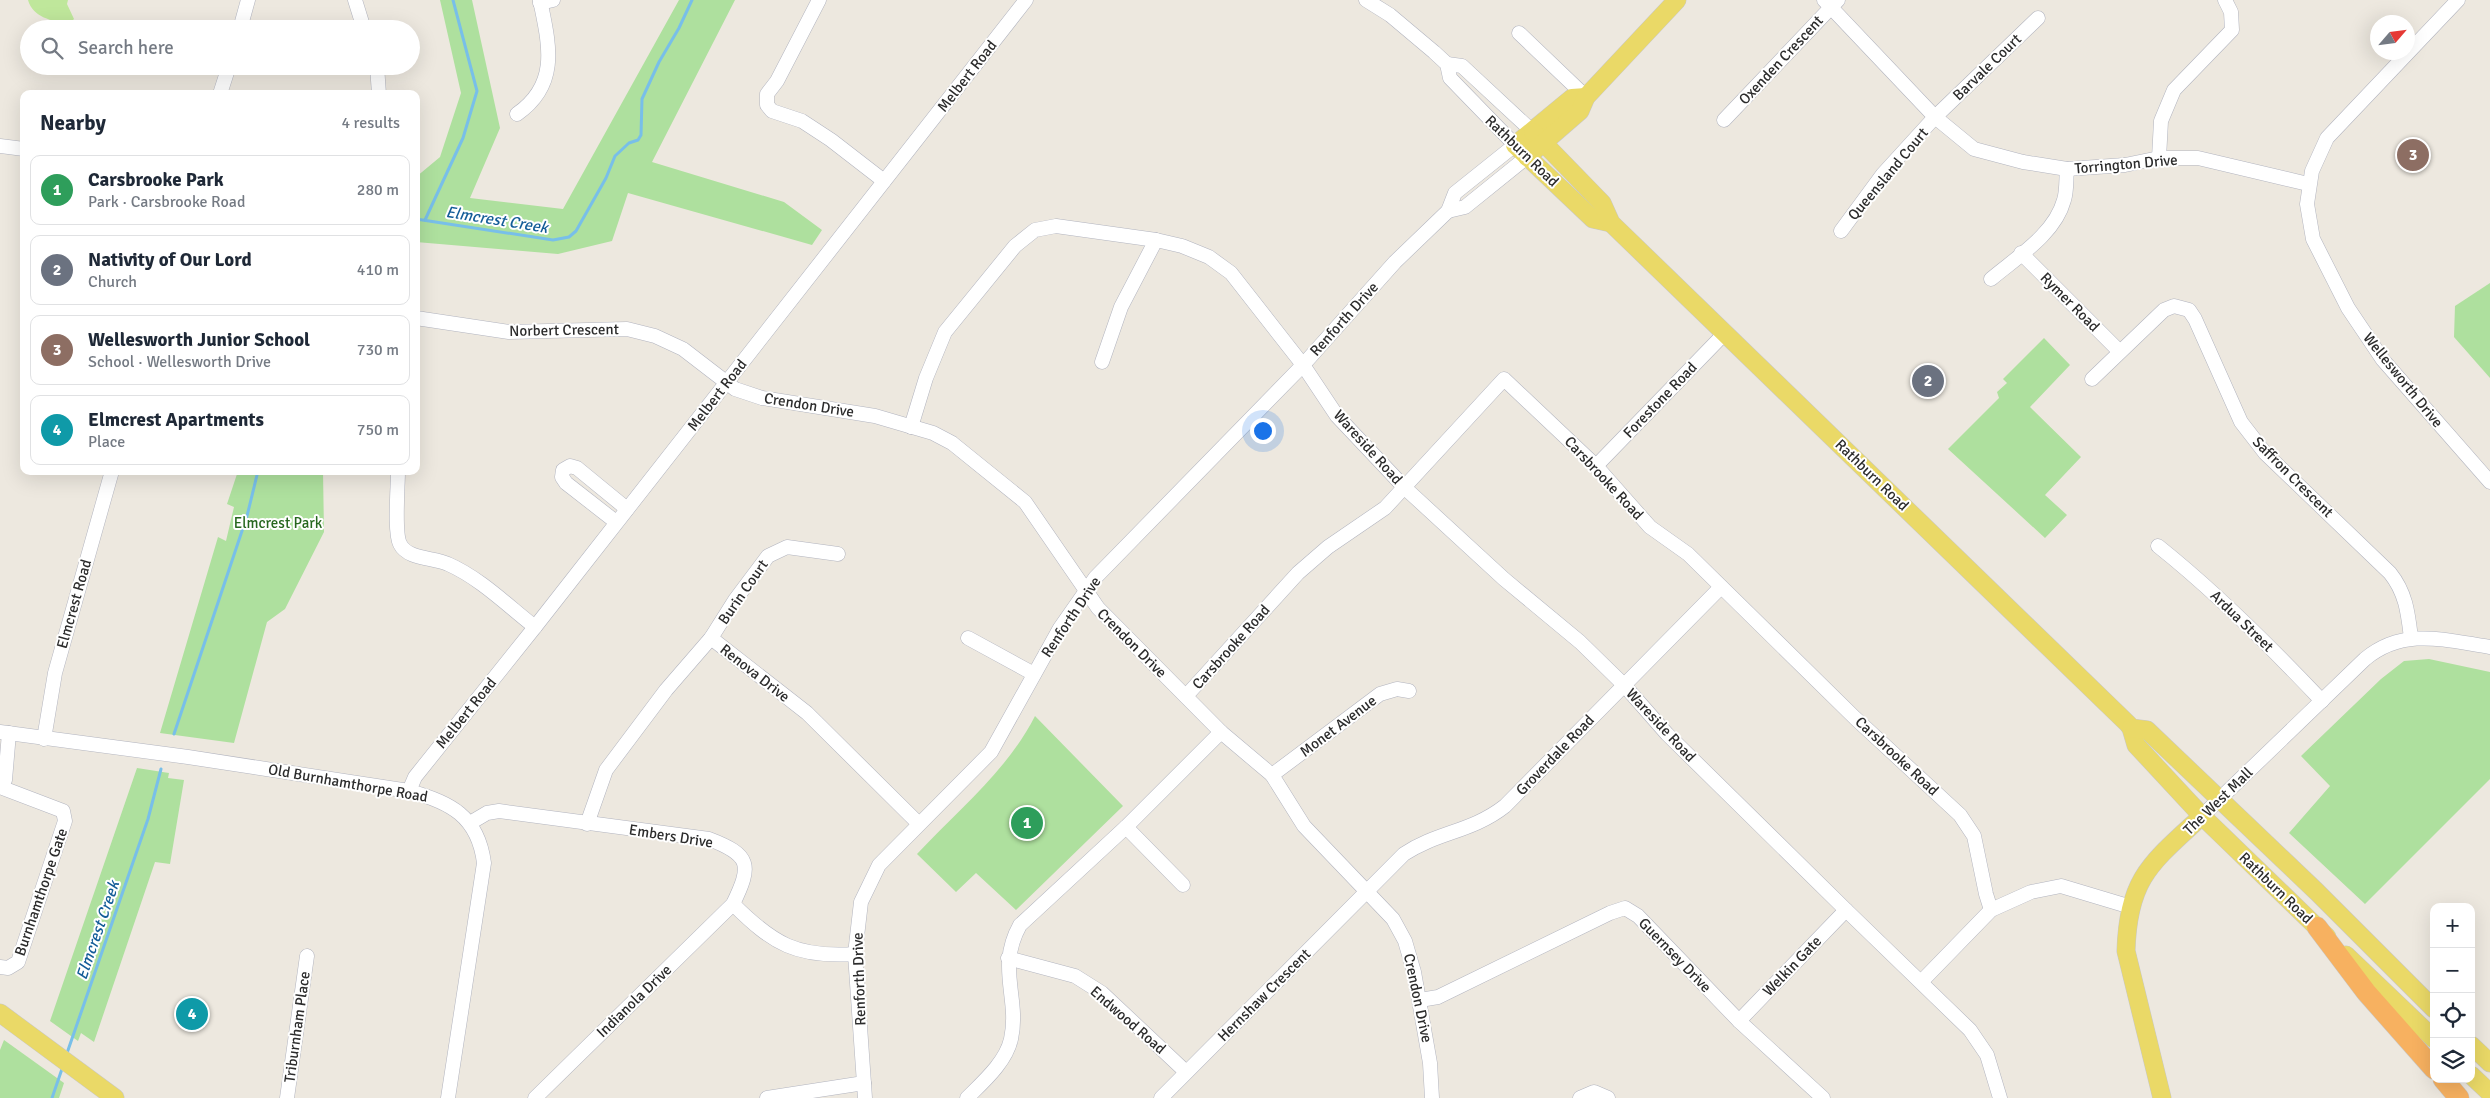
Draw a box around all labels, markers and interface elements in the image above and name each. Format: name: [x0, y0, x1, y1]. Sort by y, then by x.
street label: Oxenden Crescent: [1735, 12, 1827, 108]
north arrow: [2370, 15, 2415, 60]
search box: [20, 20, 420, 75]
street label: Barvale Court: [1949, 30, 2025, 104]
icon: search: [38, 34, 66, 62]
text: Search here: [78, 36, 174, 60]
street label: Melbert Road: [933, 37, 1001, 115]
text: Nearby: [40, 110, 106, 136]
street label: Rathburn Road: [1482, 112, 1562, 190]
text: 4 results: [341, 113, 400, 133]
street label: Queensland Court: [1844, 124, 1932, 224]
pin: 3: [2397, 136, 2429, 174]
street label: Torrington Drive: [2074, 151, 2178, 177]
text: Carsbrooke Park: [88, 168, 224, 192]
text: 1: [53, 180, 61, 200]
text: 280 m: [357, 180, 399, 200]
text: Park · Carsbrooke Road: [88, 192, 245, 212]
water label: Elmcrest Creek: [444, 202, 551, 238]
text: Nativity of Our Lord: [88, 248, 252, 272]
text: 2: [53, 260, 61, 280]
text: 410 m: [357, 260, 399, 280]
street label: Rymer Road: [2037, 269, 2103, 335]
text: Church: [88, 272, 137, 292]
street label: Renforth Drive: [1306, 278, 1382, 360]
street label: Norbert Crescent: [509, 320, 619, 340]
text: Wellesworth Junior School: [88, 328, 310, 352]
street label: Wellesworth Drive: [2359, 329, 2447, 431]
text: 3: [53, 340, 61, 360]
text: 730 m: [357, 340, 399, 360]
text: School · Wellesworth Drive: [88, 352, 271, 372]
street label: Melbert Road: [683, 356, 751, 434]
street label: Forestone Road: [1619, 358, 1701, 442]
pin: 2: [1912, 362, 1944, 400]
street label: Crendon Drive: [763, 389, 855, 421]
street label: Wareside Road: [1330, 406, 1406, 488]
text: Elmcrest Apartments: [88, 408, 264, 432]
your location: [1250, 418, 1276, 444]
text: 4: [53, 420, 61, 440]
text: 750 m: [357, 420, 399, 440]
text: Place: [88, 432, 125, 452]
street label: Carsbrooke Road: [1561, 433, 1647, 523]
street label: Saffron Crescent: [2249, 433, 2337, 521]
street label: Rathburn Road: [1832, 436, 1912, 514]
park label: Elmcrest Park: [234, 514, 323, 532]
street label: Burin Court: [714, 556, 772, 628]
street label: Elmcrest Road: [53, 557, 95, 651]
street label: Renforth Drive: [1037, 573, 1105, 661]
street label: Ardua Street: [2207, 586, 2277, 656]
street label: Carsbrooke Road: [1188, 601, 1274, 693]
street label: Crendon Drive: [1094, 605, 1170, 681]
street label: Renova Drive: [717, 640, 793, 706]
street label: Melbert Road: [432, 674, 500, 752]
street label: Wareside Road: [1622, 684, 1700, 766]
street label: Monet Avenue: [1296, 691, 1380, 761]
street label: Groverdale Road: [1512, 711, 1598, 799]
street label: Carsbrooke Road: [1852, 713, 1942, 799]
street label: Old Burnhamthorpe Road: [267, 760, 429, 806]
street label: The West Mall: [2180, 763, 2256, 839]
pin: 1: [1011, 804, 1043, 842]
street label: Embers Drive: [628, 820, 714, 852]
street label: Burnhamthorpe Gate: [11, 826, 71, 958]
street label: Rathburn Road: [2236, 849, 2316, 927]
water label: Elmcrest Creek: [72, 876, 125, 982]
map controls: [2430, 903, 2475, 1083]
button: +: [2430, 903, 2475, 948]
street label: Guernsey Drive: [1635, 914, 1715, 996]
street label: Renforth Drive: [848, 932, 870, 1026]
street label: Welkin Gate: [1759, 932, 1825, 1000]
street label: Hernshaw Crescent: [1214, 945, 1314, 1045]
button: −: [2430, 948, 2475, 993]
street label: Crendon Drive: [1400, 952, 1436, 1044]
street label: Indianola Drive: [593, 961, 675, 1041]
street label: Triburnham Place: [280, 970, 314, 1084]
street label: Endwood Road: [1087, 982, 1169, 1058]
button: locate: [2430, 993, 2475, 1038]
pin: 4: [176, 995, 208, 1033]
button: layers: [2430, 1038, 2475, 1083]

